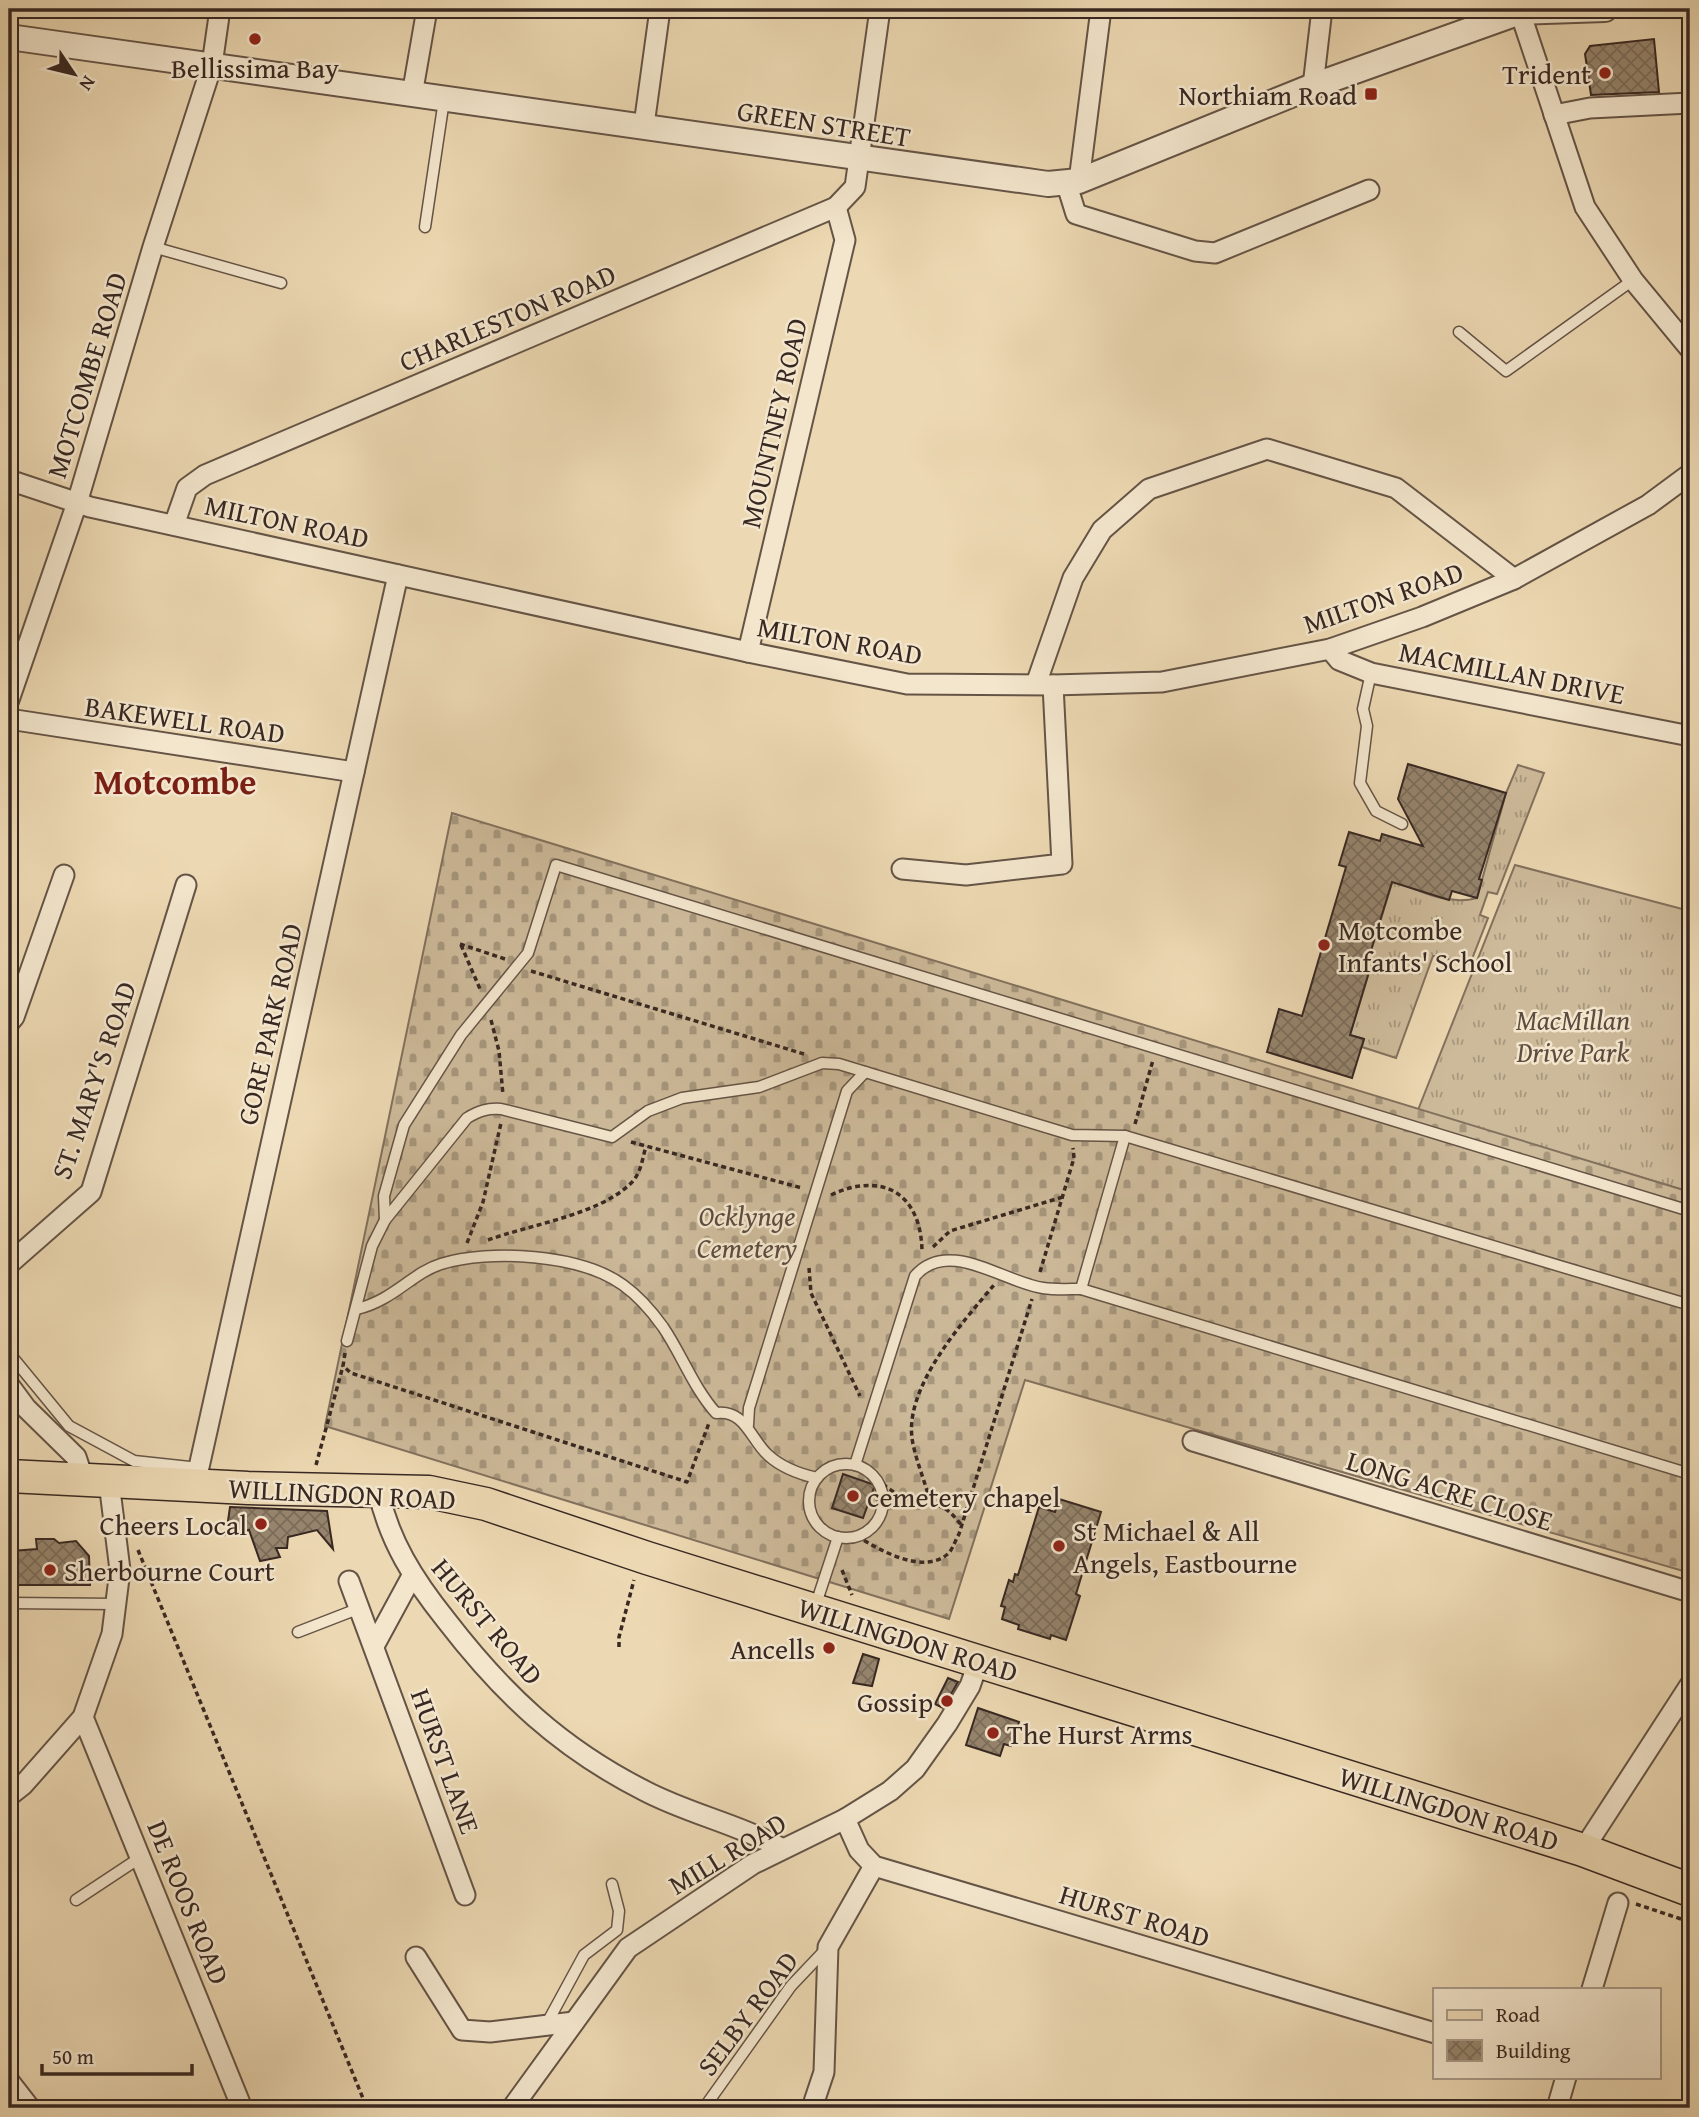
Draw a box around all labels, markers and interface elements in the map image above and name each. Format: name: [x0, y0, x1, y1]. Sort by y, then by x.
marker: Bellissima Bay: [247, 31, 263, 47]
north arrow: [38, 38, 108, 108]
place label: Bellissima Bay: [171, 47, 339, 88]
place label: Trident: [1502, 53, 1591, 94]
marker: Trident: [1597, 65, 1613, 81]
text: N: [73, 71, 103, 97]
place label: Northiam Road: [1179, 74, 1357, 115]
marker: Northiam Road: [1363, 86, 1379, 102]
street label: GREEN STREET: [734, 89, 914, 157]
street label: CHARLESTON ROAD: [392, 253, 622, 381]
street label: MOTCOMBE ROAD: [35, 267, 137, 483]
street label: MOUNTNEY ROAD: [729, 314, 817, 532]
street label: MILTON ROAD: [201, 484, 373, 558]
street label: MILTON ROAD: [1297, 550, 1469, 644]
street label: MILTON ROAD: [754, 605, 926, 675]
street label: MACMILLAN DRIVE: [1396, 630, 1628, 714]
street label: BAKEWELL ROAD: [82, 685, 288, 753]
district label: Motcombe: [93, 756, 257, 807]
place label: Motcombe Infants' School: [1338, 909, 1513, 982]
street label: GORE PARK ROAD: [226, 919, 312, 1129]
marker: Motcombe Infants' School: [1316, 937, 1332, 953]
street label: ST. MARY'S ROAD: [40, 976, 146, 1184]
park label: MacMillan Drive Park: [1516, 999, 1630, 1072]
park label: Ocklynge Cemetery: [697, 1195, 797, 1268]
street label: LONG ACRE CLOSE: [1342, 1439, 1558, 1541]
street label: WILLINGDON ROAD: [227, 1467, 457, 1519]
place label: cemetery chapel: [867, 1476, 1060, 1517]
marker: cemetery chapel: [845, 1488, 861, 1504]
place label: Cheers Local: [100, 1504, 247, 1545]
place label: St Michael & All Angels, Eastbourne: [1073, 1510, 1297, 1583]
marker: Cheers Local: [253, 1516, 269, 1532]
marker: St Michael & All Angels, Eastbourne: [1051, 1538, 1067, 1554]
street label: HURST ROAD: [422, 1548, 554, 1694]
place label: Sherbourne Court: [64, 1550, 275, 1591]
marker: Sherbourne Court: [42, 1562, 58, 1578]
street label: WILLINGDON ROAD: [793, 1586, 1023, 1692]
place label: Ancells: [730, 1628, 815, 1669]
marker: Ancells: [821, 1640, 837, 1656]
place label: Gossip: [857, 1681, 933, 1722]
street label: HURST LANE: [401, 1683, 491, 1839]
marker: Gossip: [939, 1693, 955, 1709]
place label: The Hurst Arms: [1007, 1713, 1193, 1754]
marker: The Hurst Arms: [985, 1725, 1001, 1741]
street label: WILLINGDON ROAD: [1334, 1755, 1564, 1861]
street label: MILL ROAD: [660, 1802, 794, 1904]
street label: DE ROOS ROAD: [137, 1814, 241, 1990]
street label: HURST ROAD: [1055, 1873, 1215, 1957]
street label: SELBY ROAD: [686, 1942, 808, 2084]
legend: [1433, 1988, 1660, 2078]
text: Road: [1496, 1999, 1541, 2030]
scale bar: [42, 2033, 192, 2077]
text: Building: [1496, 2035, 1571, 2066]
text: 50 m: [52, 2041, 94, 2072]

